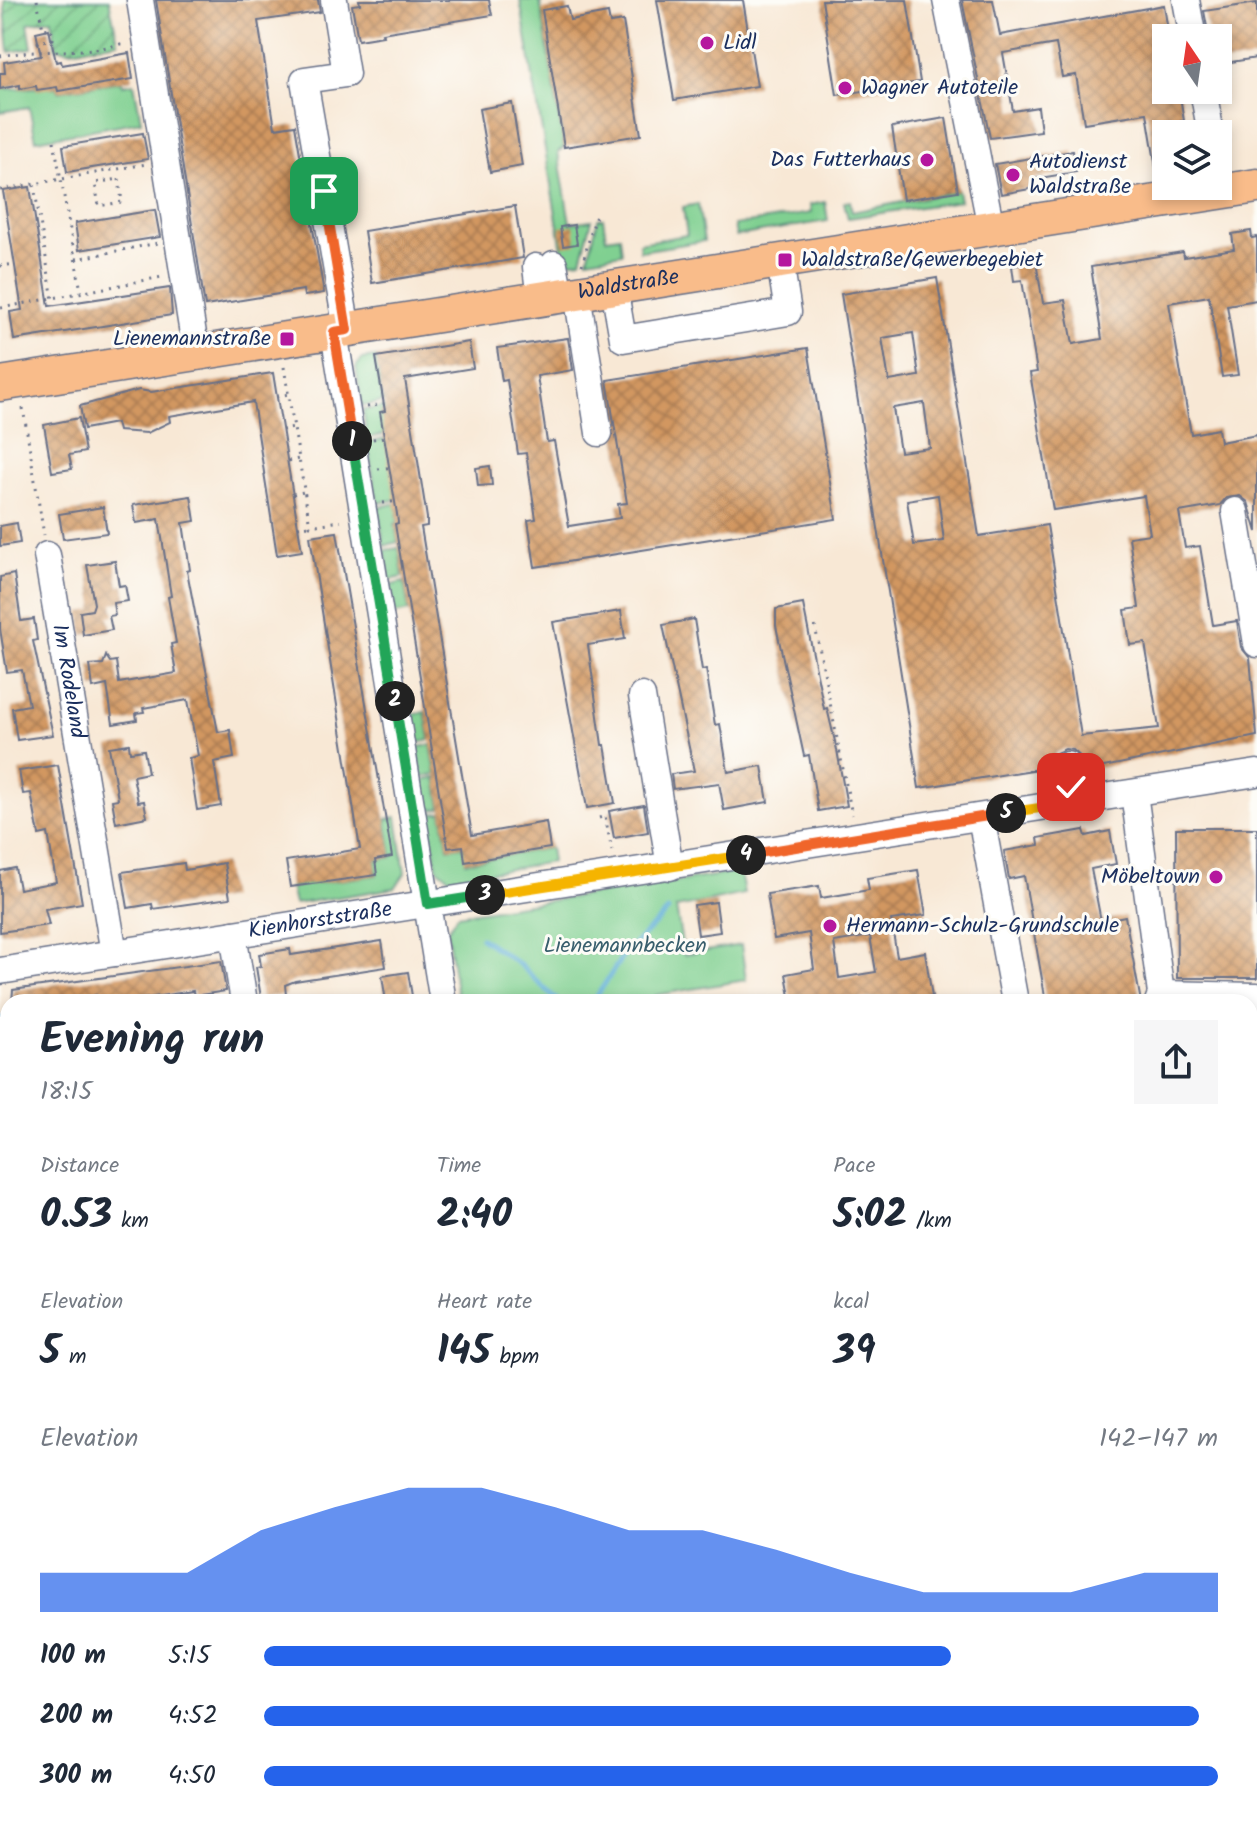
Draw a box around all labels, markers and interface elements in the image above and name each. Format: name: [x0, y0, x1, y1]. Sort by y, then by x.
north arrow: [1152, 24, 1232, 104]
map controls: [1152, 24, 1232, 200]
place label: Lidl: [723, 26, 757, 61]
marker: Lidl: [698, 34, 716, 52]
place label: Wagner Autoteile: [861, 71, 1018, 106]
marker: Wagner Autoteile: [836, 79, 854, 97]
button: layers: [1152, 120, 1232, 200]
place label: Das Futterhaus: [770, 143, 912, 178]
place label: Autodienst Waldstraße: [1029, 145, 1131, 205]
marker: Das Futterhaus: [918, 151, 936, 169]
pin: [290, 157, 358, 225]
marker: Autodienst Waldstraße: [1004, 166, 1022, 184]
icon: arrive: [302, 169, 346, 213]
place label: Waldstraße/Gewerbegebiet: [801, 243, 1044, 278]
marker: Waldstraße/Gewerbegebiet: [776, 251, 794, 269]
street label: Waldstraße: [575, 260, 682, 310]
place label: Lienemannstraße: [113, 322, 271, 357]
marker: Lienemannstraße: [278, 330, 296, 348]
pin: 1: [332, 421, 372, 461]
text: 1: [349, 423, 355, 458]
street label: Im Rodeland: [41, 621, 95, 742]
pin: 2: [375, 681, 415, 721]
text: 2: [389, 683, 401, 718]
pin: [1037, 753, 1105, 821]
icon: check: [1049, 765, 1093, 809]
pin: 5: [986, 793, 1026, 833]
text: 5: [1000, 795, 1012, 830]
pin: 4: [726, 835, 766, 875]
text: 4: [740, 837, 752, 872]
place label: Möbeltown: [1101, 860, 1200, 895]
marker: Möbeltown: [1207, 868, 1225, 886]
pin: 3: [465, 875, 505, 915]
text: 3: [479, 877, 491, 912]
street label: Kienhorststraße: [246, 892, 395, 949]
place label: Hermann-Schulz-Grundschule: [846, 909, 1119, 944]
marker: Hermann-Schulz-Grundschule: [821, 917, 839, 935]
park label: Lienemannbecken: [543, 929, 707, 964]
text: Evening run: [40, 1006, 264, 1076]
button: share: [1134, 1020, 1218, 1104]
text: 18:15: [40, 1071, 92, 1113]
text: Distance: [40, 1149, 119, 1184]
text: Time: [437, 1149, 481, 1184]
text: Pace: [833, 1149, 875, 1184]
text: 0.53: [40, 1184, 112, 1248]
text: 2:40: [437, 1184, 512, 1248]
text: 5:02: [833, 1184, 907, 1248]
text: km: [112, 1204, 149, 1239]
text: /km: [907, 1204, 952, 1239]
text: Elevation: [40, 1285, 123, 1320]
text: Heart rate: [437, 1285, 532, 1320]
text: kcal: [833, 1285, 869, 1320]
text: 5: [40, 1320, 60, 1384]
text: 145: [437, 1320, 491, 1384]
text: 39: [833, 1320, 875, 1384]
text: m: [60, 1340, 87, 1375]
text: bpm: [491, 1340, 539, 1375]
text: Elevation: [40, 1418, 138, 1460]
text: 142–147 m: [1099, 1418, 1218, 1460]
text: 100 m: [40, 1635, 106, 1677]
text: 5:15: [168, 1635, 210, 1677]
text: 200 m: [40, 1695, 113, 1737]
text: 4:52: [168, 1695, 218, 1737]
text: 300 m: [40, 1755, 112, 1797]
text: 4:50: [168, 1755, 216, 1797]

